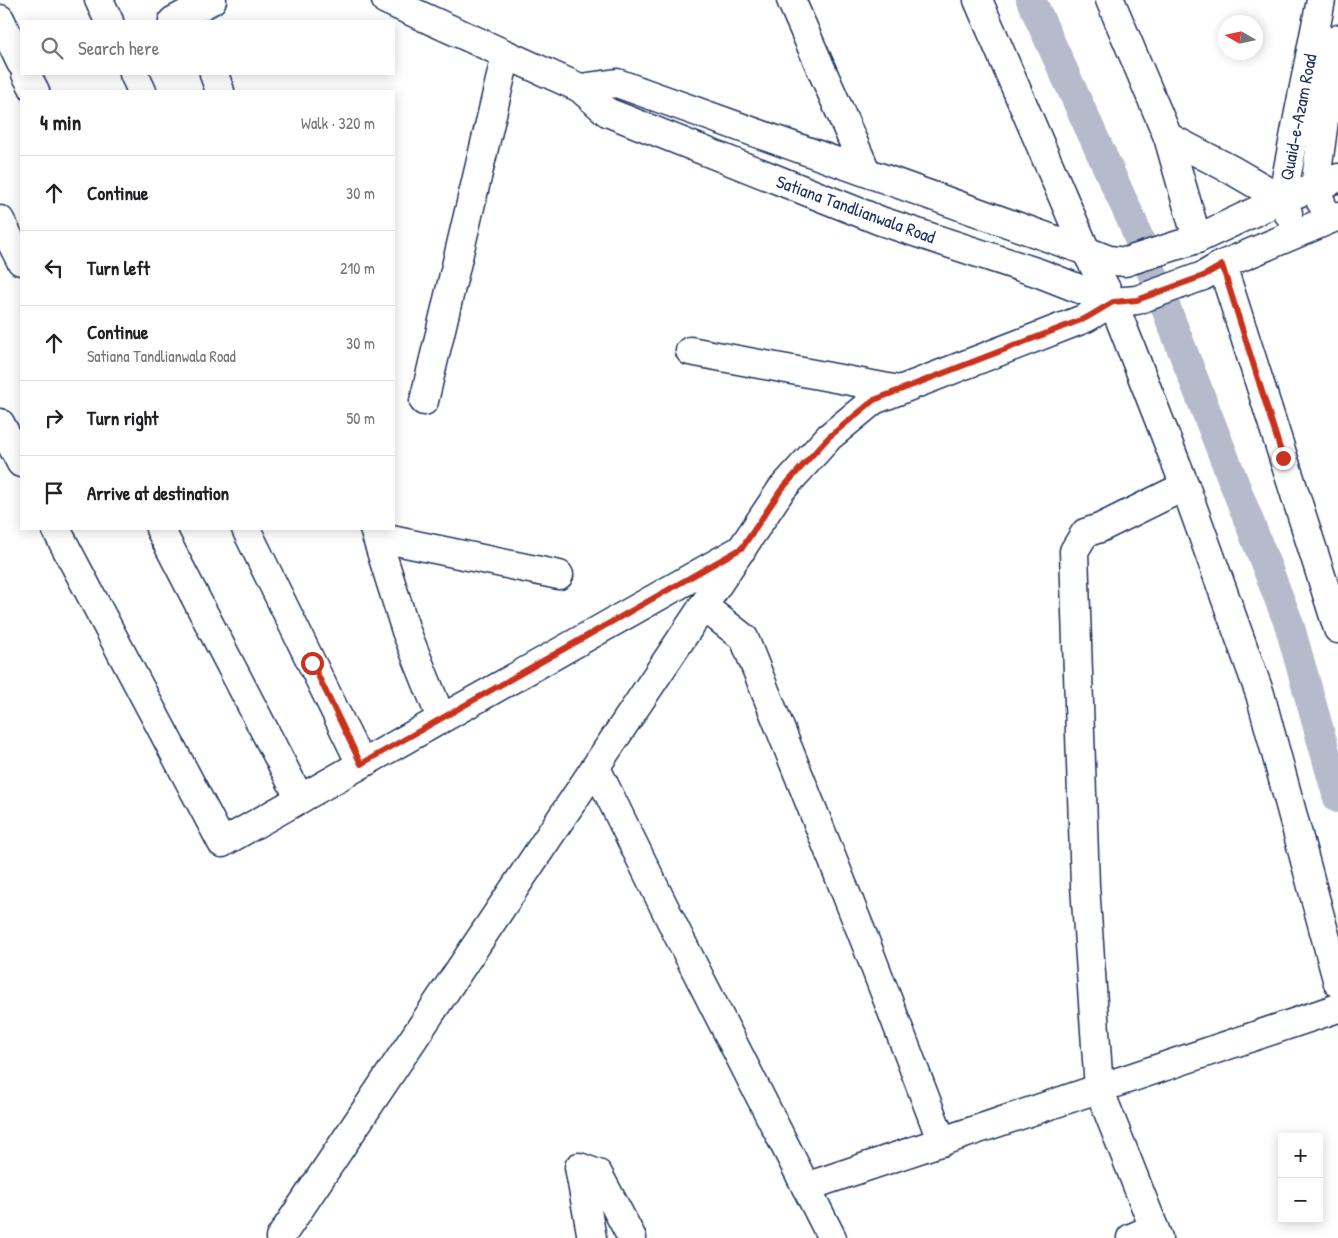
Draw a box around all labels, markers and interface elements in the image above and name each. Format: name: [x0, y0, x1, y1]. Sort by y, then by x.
north arrow: [1218, 15, 1263, 60]
search box: [20, 20, 395, 75]
icon: search: [38, 34, 66, 62]
text: Search here: [78, 35, 159, 61]
street label: Quaid-e-Azam Road: [1273, 52, 1323, 182]
text: 4 min: [40, 108, 81, 137]
text: Walk · 320 m: [301, 112, 375, 134]
street label: Satiana Tandlianwala Road: [773, 169, 939, 249]
icon: ahead: [40, 179, 68, 207]
text: Continue: [87, 180, 148, 206]
text: 30 m: [346, 182, 375, 204]
icon: left: [40, 254, 68, 282]
text: Turn left: [87, 255, 150, 281]
text: 210 m: [340, 257, 375, 279]
text: Continue: [87, 319, 148, 345]
icon: ahead: [40, 329, 68, 357]
text: 30 m: [346, 332, 375, 354]
text: Satiana Tandlianwala Road: [87, 345, 236, 367]
icon: right: [40, 404, 68, 432]
text: Turn right: [87, 405, 158, 431]
text: 50 m: [347, 407, 375, 429]
route end: [1272, 447, 1295, 470]
icon: arrive: [40, 479, 68, 507]
text: Arrive at destination: [87, 480, 229, 506]
route start: [301, 652, 324, 675]
map controls: [1278, 1133, 1323, 1223]
button: +: [1278, 1133, 1323, 1178]
button: −: [1278, 1178, 1323, 1223]

